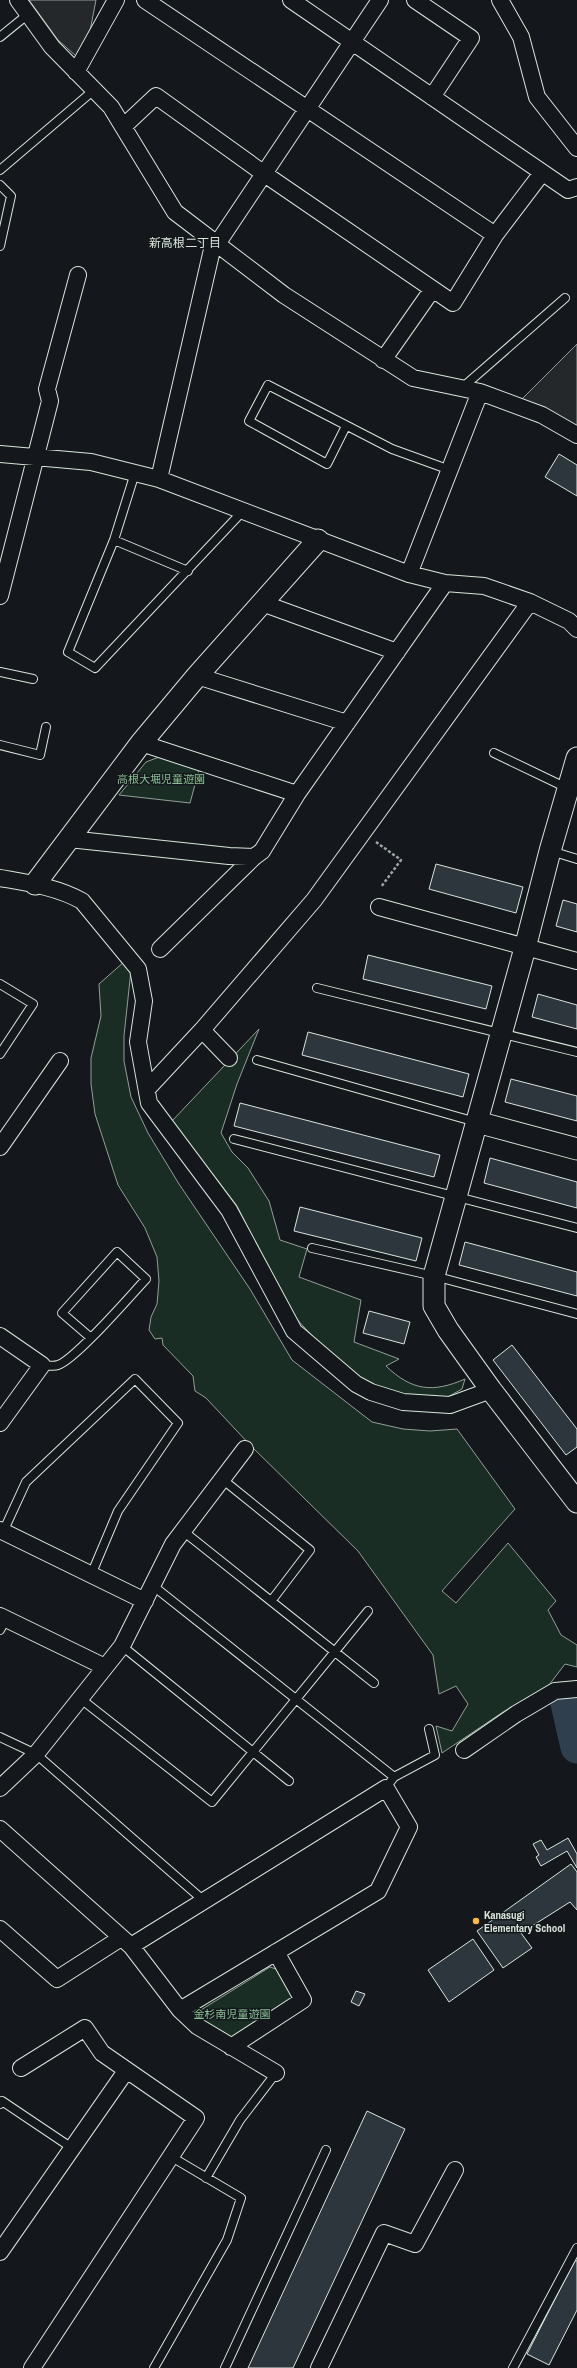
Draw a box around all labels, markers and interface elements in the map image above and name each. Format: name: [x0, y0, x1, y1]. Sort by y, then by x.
district label: 新高根二丁目: [149, 235, 221, 251]
park label: 高根大堀児童遊園: [117, 772, 205, 786]
place label: Kanasugi Elementary School: [484, 1908, 565, 1935]
marker: Kanasugi Elementary School: [471, 1916, 481, 1926]
park label: 金杉南児童遊園: [194, 2007, 271, 2021]

